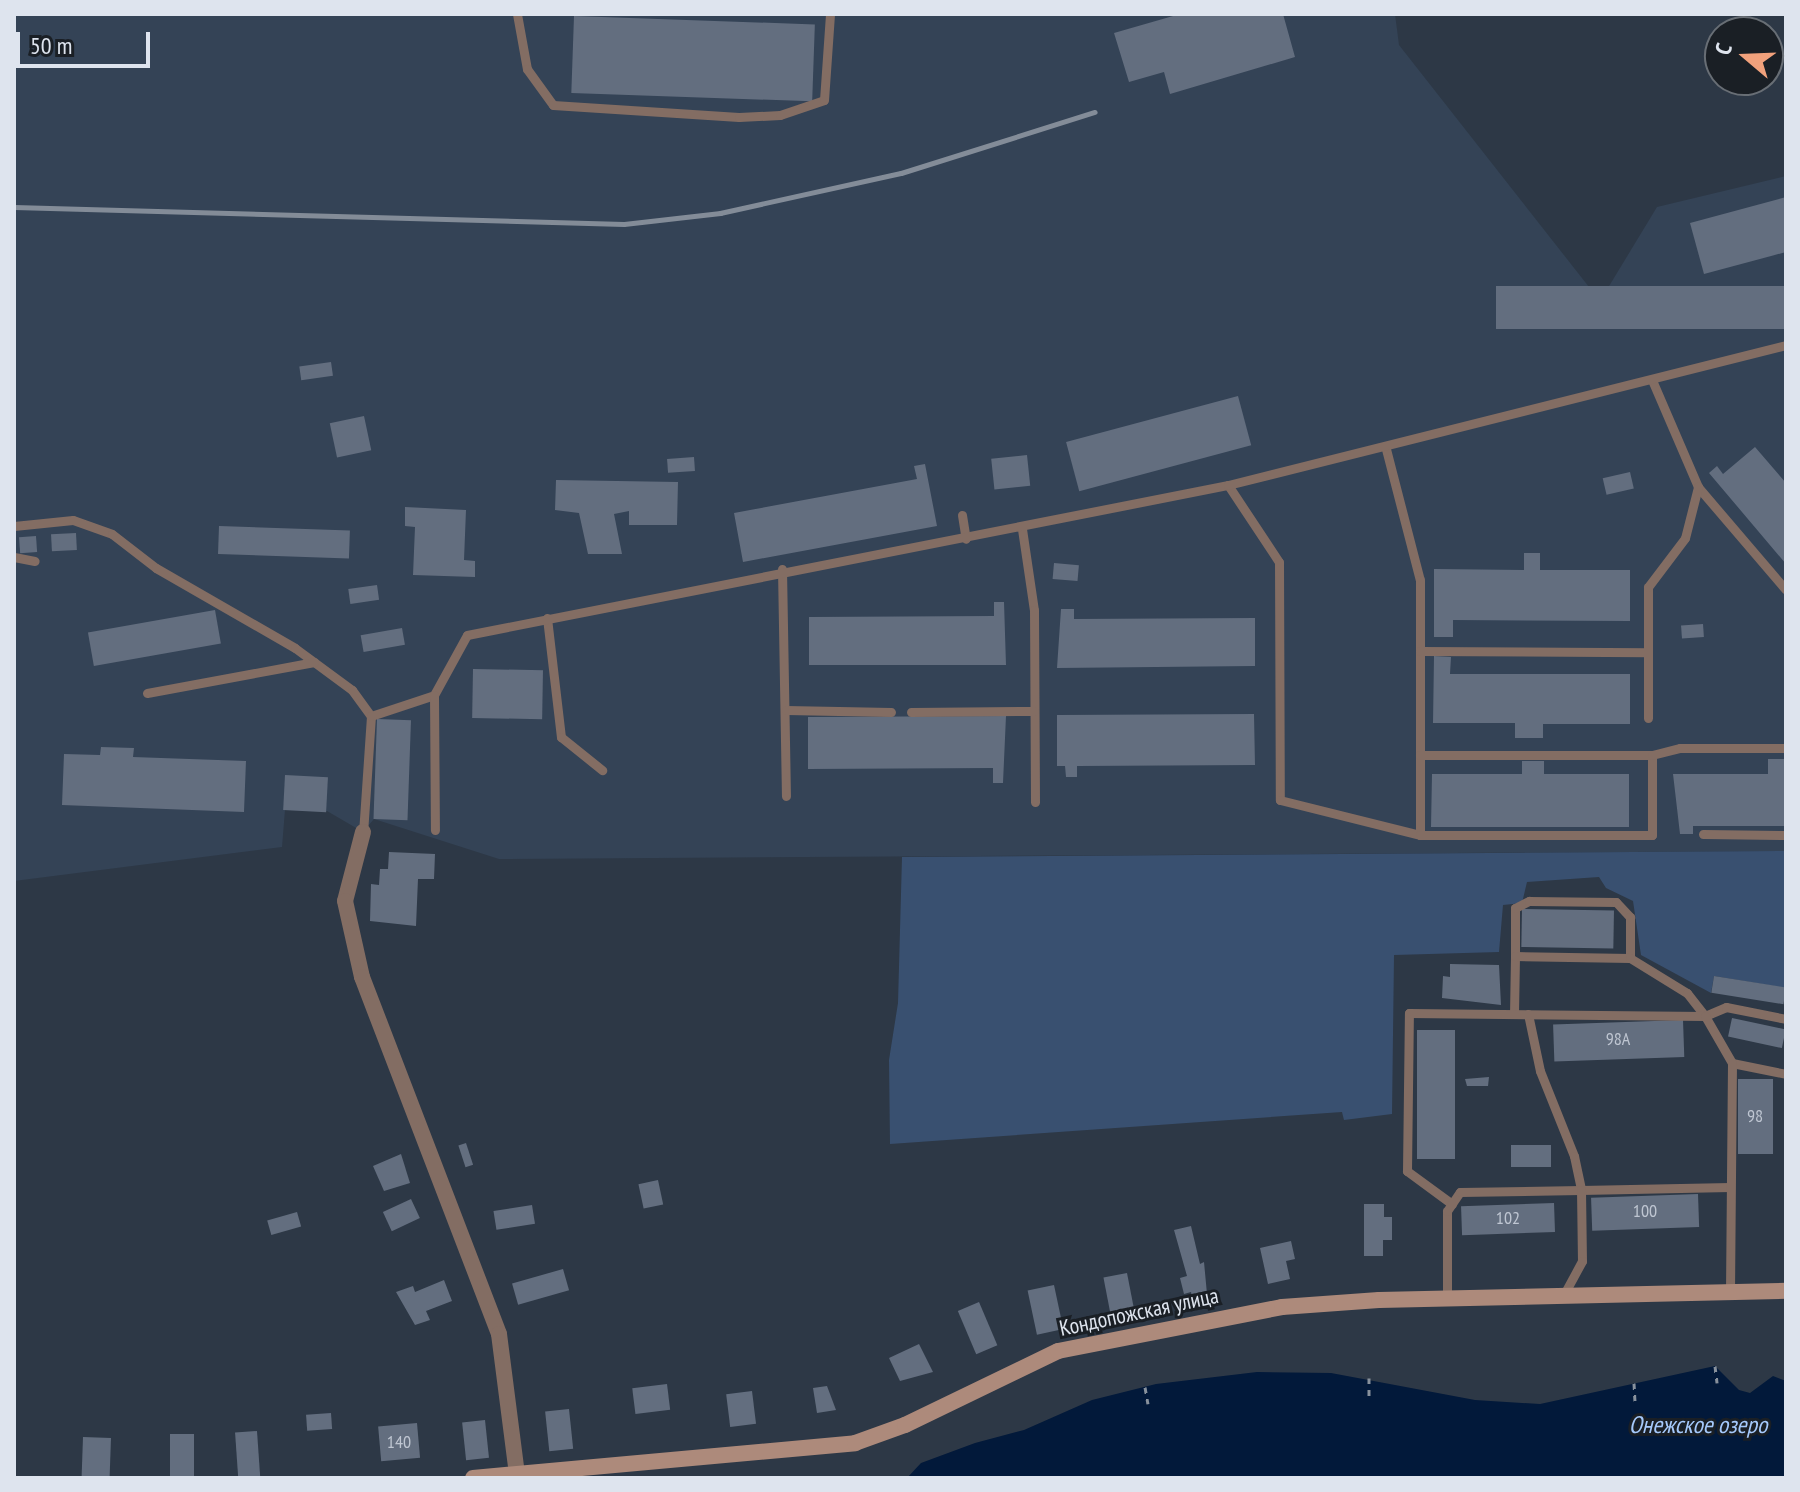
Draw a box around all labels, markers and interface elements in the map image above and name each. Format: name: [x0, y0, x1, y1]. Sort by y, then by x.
scale bar: [20, 16, 154, 66]
north arrow: [1704, 16, 1784, 96]
text: 50 m: [30, 30, 72, 61]
text: С: [1708, 40, 1738, 58]
house number: 98А: [1606, 1028, 1630, 1050]
house number: 98: [1747, 1105, 1763, 1127]
house number: 100: [1633, 1200, 1657, 1222]
house number: 102: [1496, 1207, 1520, 1229]
street label: Кондопожская улица: [1057, 1282, 1221, 1342]
water label: Онежское озеро: [1629, 1411, 1767, 1439]
house number: 140: [387, 1431, 411, 1453]

